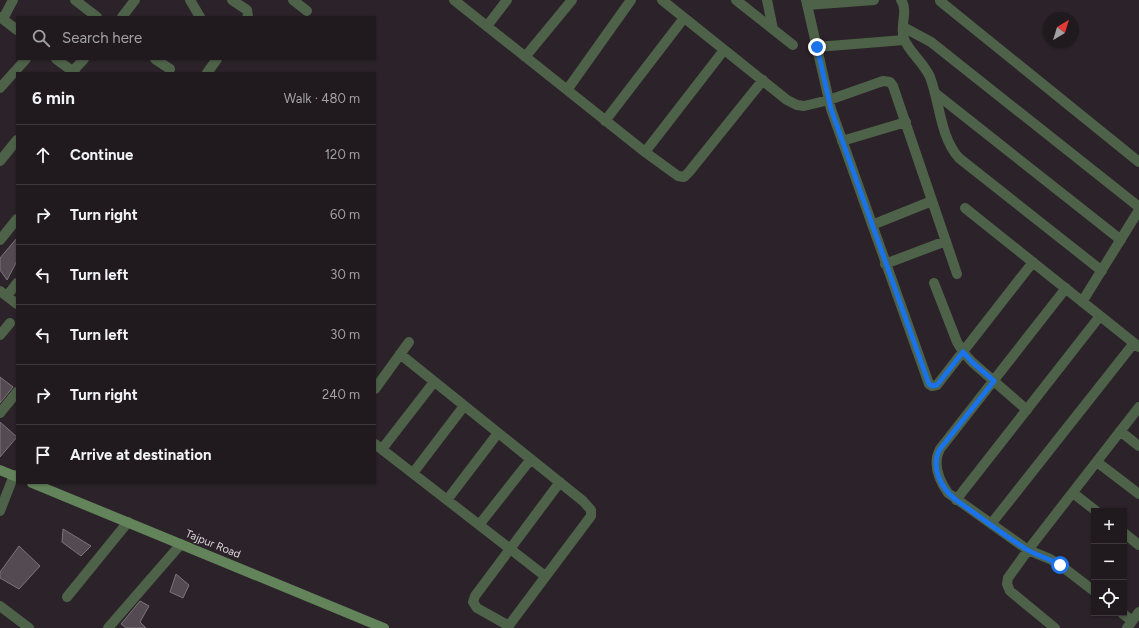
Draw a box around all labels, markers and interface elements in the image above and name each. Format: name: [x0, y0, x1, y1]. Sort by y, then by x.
north arrow: [1043, 12, 1079, 48]
search box: [16, 16, 376, 60]
icon: search: [30, 27, 52, 49]
text: Search here: [62, 29, 142, 47]
route end: [808, 38, 826, 56]
text: 6 min: [32, 88, 75, 108]
text: Walk · 480 m: [284, 91, 360, 106]
icon: ahead: [32, 144, 54, 166]
text: Continue: [70, 146, 133, 164]
text: 120 m: [325, 147, 360, 162]
icon: right: [32, 204, 54, 226]
text: Turn right: [70, 206, 138, 224]
text: 60 m: [330, 207, 360, 222]
icon: left: [32, 264, 54, 286]
text: Turn left: [70, 266, 128, 284]
text: 30 m: [330, 267, 360, 282]
icon: left: [32, 324, 54, 346]
text: Turn left: [70, 326, 128, 344]
text: 30 m: [330, 327, 360, 342]
icon: right: [32, 384, 54, 406]
text: Turn right: [70, 386, 138, 404]
text: 240 m: [322, 387, 360, 402]
icon: arrive: [32, 444, 54, 466]
text: Arrive at destination: [70, 446, 211, 464]
map controls: [1091, 508, 1127, 616]
button: +: [1091, 508, 1127, 544]
street label: Tajpur Road: [184, 527, 242, 561]
button: −: [1091, 544, 1127, 580]
route start: [1051, 556, 1069, 574]
button: locate: [1091, 580, 1127, 616]

